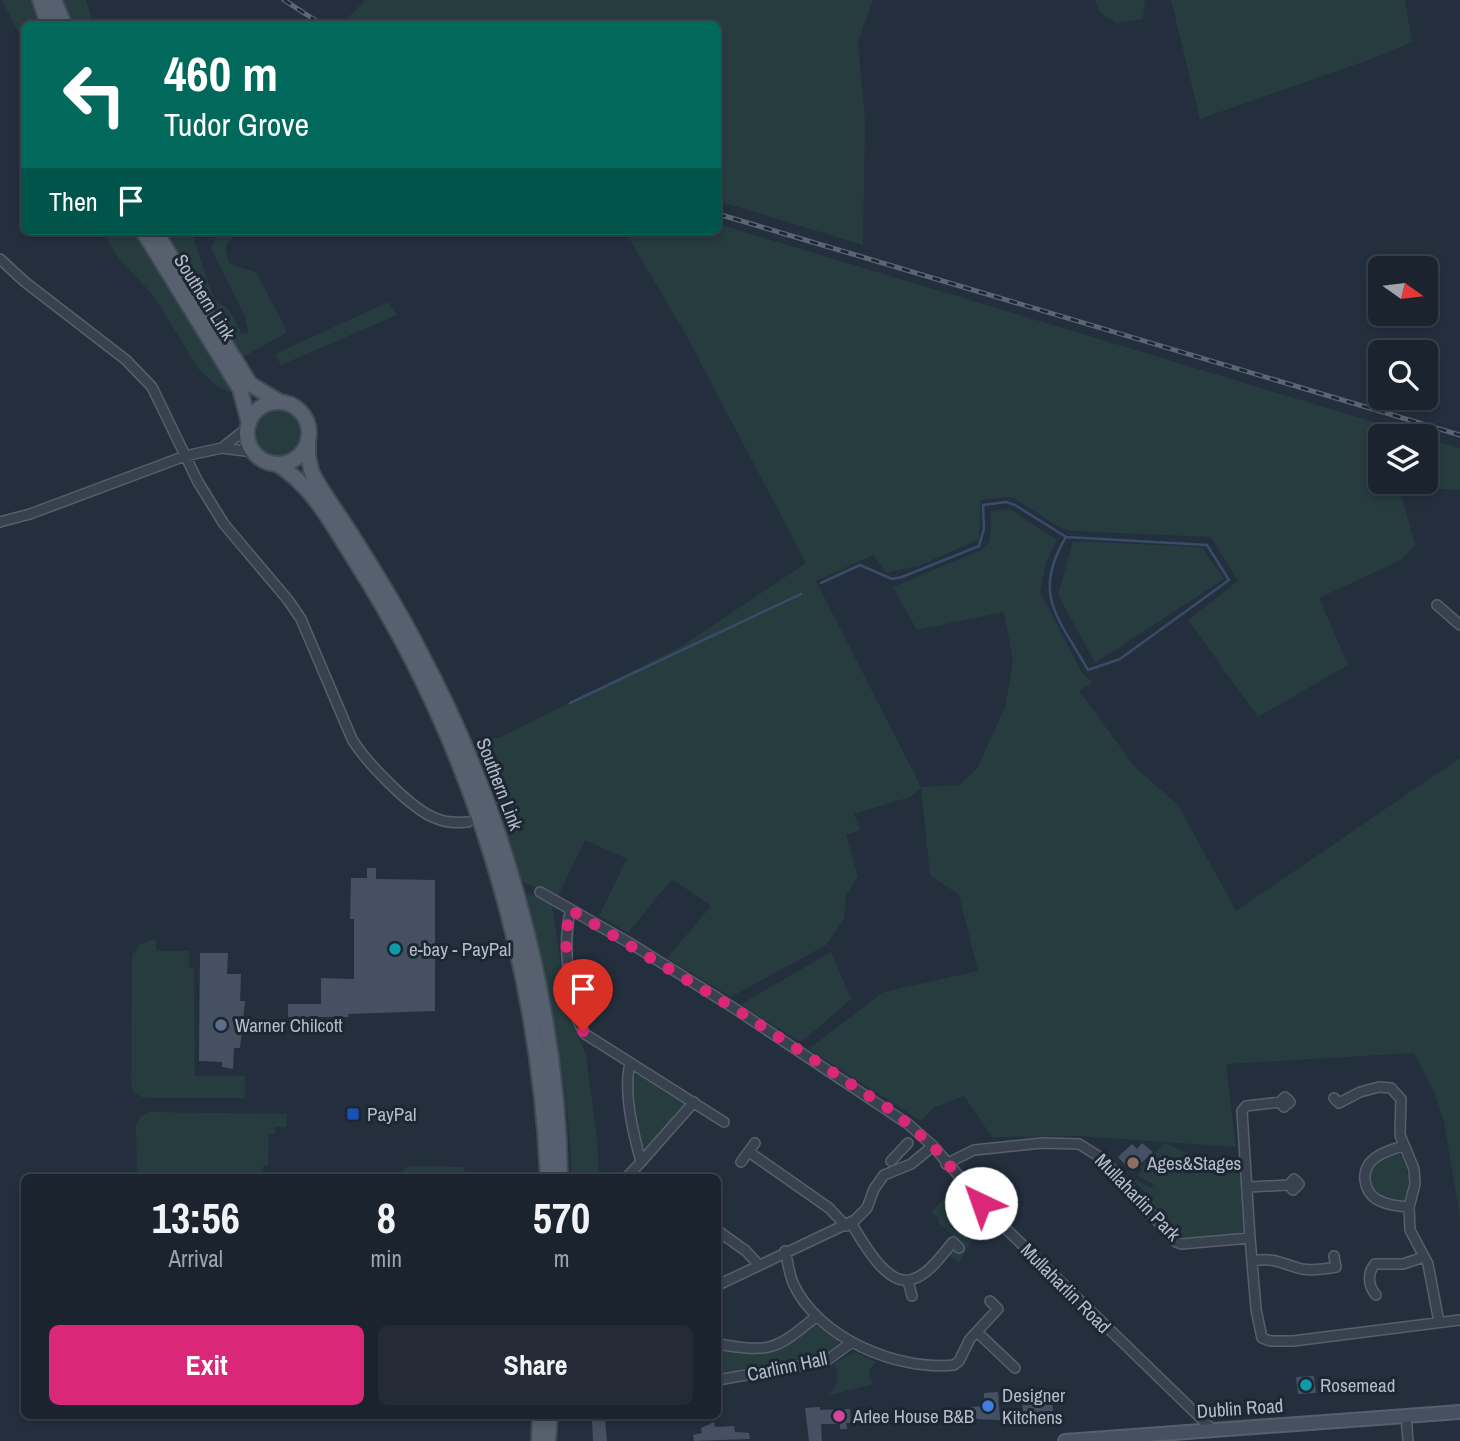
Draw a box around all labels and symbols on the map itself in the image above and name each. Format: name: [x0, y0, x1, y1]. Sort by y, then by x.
street label: Southern Link: [168, 249, 242, 345]
north arrow: [1368, 256, 1438, 326]
street label: Southern Link: [470, 734, 530, 834]
place label: e-bay - PayPal: [409, 936, 511, 962]
marker: e-bay - PayPal: [387, 941, 403, 957]
pin: [553, 959, 613, 1031]
place label: Warner Chilcott: [235, 1012, 343, 1038]
marker: Warner Chilcott: [213, 1017, 229, 1033]
place label: PayPal: [367, 1101, 416, 1127]
marker: PayPal: [345, 1106, 361, 1122]
street label: Mullaharlin Park: [1090, 1147, 1187, 1247]
place label: Ages&Stages: [1146, 1150, 1242, 1176]
marker: Ages&Stages: [1125, 1155, 1141, 1171]
position arrow: [944, 1166, 1018, 1240]
street label: Mullaharlin Road: [1015, 1237, 1117, 1339]
street label: Carlinn Hall: [744, 1345, 830, 1387]
place label: Rosemead: [1320, 1372, 1395, 1398]
marker: Rosemead: [1298, 1377, 1314, 1393]
place label: Designer Kitchens: [1002, 1382, 1066, 1430]
street label: Dublin Road: [1196, 1392, 1284, 1424]
marker: Designer Kitchens: [980, 1398, 996, 1414]
place label: Arlee House B&B: [852, 1403, 974, 1429]
marker: Arlee House B&B: [831, 1408, 847, 1424]

